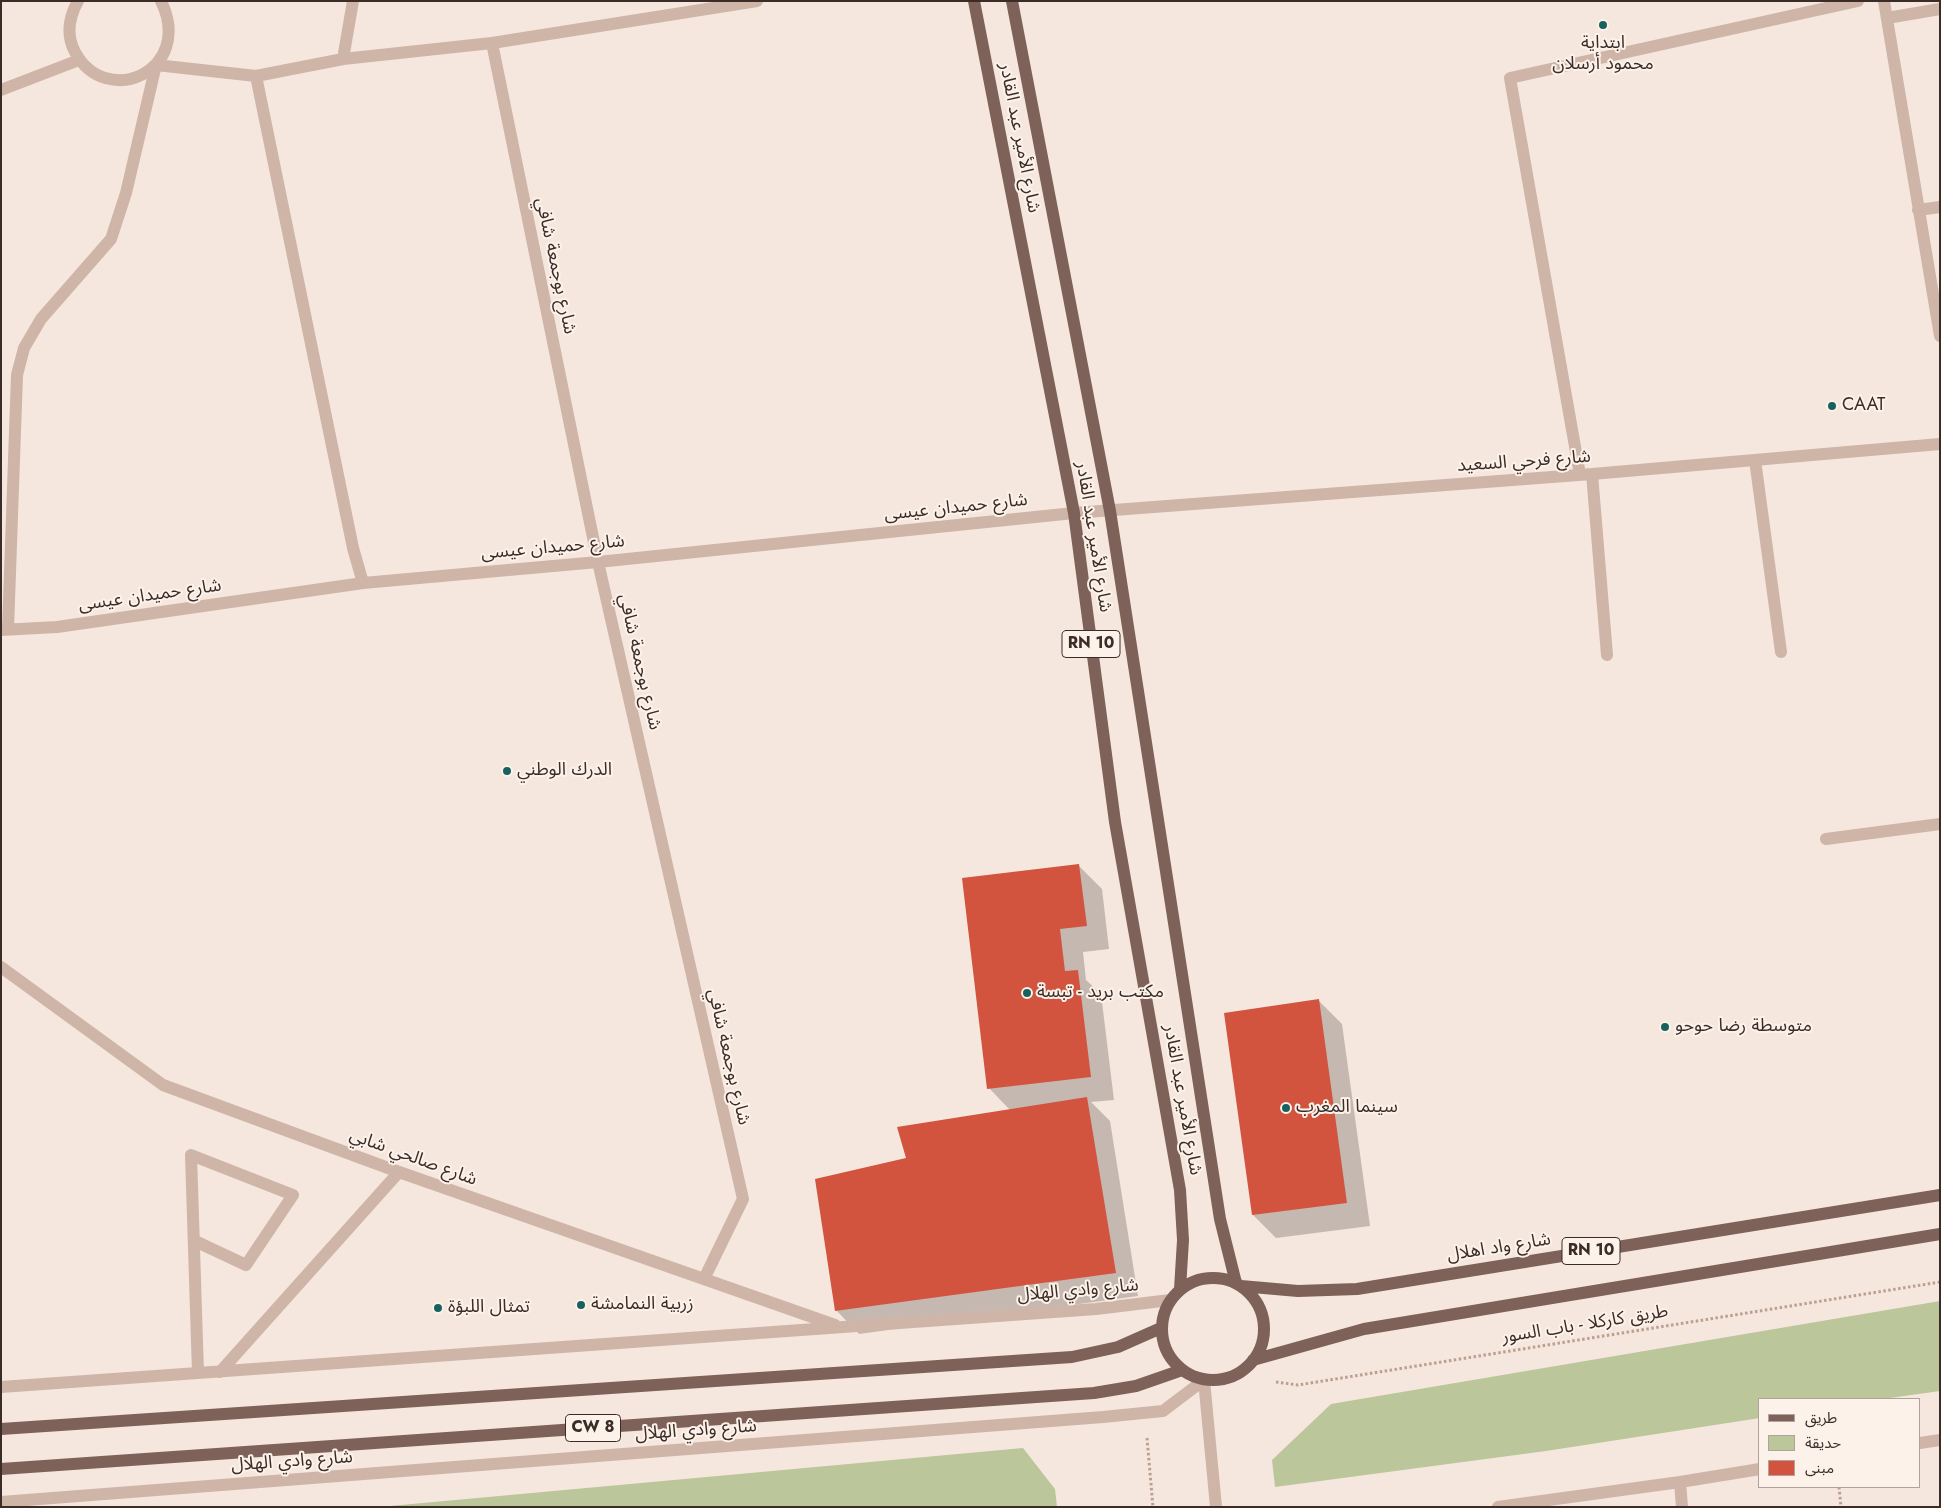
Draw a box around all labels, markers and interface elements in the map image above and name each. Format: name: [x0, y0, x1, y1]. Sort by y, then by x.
marker: ابتداية محمود أرسلان: [1597, 19, 1609, 31]
place label: ابتداية محمود أرسلان: [1552, 33, 1654, 76]
street label: شارع الأمير عبد القادر: [994, 61, 1044, 215]
street label: شارع بوجمعة شافي: [530, 196, 580, 336]
place label: CAAT: [1842, 395, 1885, 417]
marker: CAAT: [1826, 400, 1838, 412]
street label: شارع فرحي السعيد: [1456, 447, 1592, 477]
street label: شارع الأمير عبد القادر: [1070, 460, 1116, 614]
street label: شارع حميدان عيسى: [883, 490, 1029, 526]
street label: شارع حميدان عيسى: [480, 531, 626, 565]
street label: شارع حميدان عيسى: [77, 575, 223, 617]
street label: شارع بوجمعة شافي: [613, 592, 665, 732]
road number: RN 10: [1062, 630, 1120, 658]
place label: الدرك الوطني: [517, 760, 612, 782]
marker: الدرك الوطني: [501, 765, 513, 777]
place label: مكتب بريد - تبسة: [1037, 982, 1164, 1004]
street label: شارع بوجمعة شافي: [702, 987, 754, 1127]
marker: مكتب بريد - تبسة: [1021, 987, 1033, 999]
place label: متوسطة رضا حوحو: [1675, 1016, 1812, 1038]
marker: متوسطة رضا حوحو: [1659, 1021, 1671, 1033]
street label: شارع الأمير عبد القادر: [1158, 1023, 1206, 1177]
place label: سينما المغرب: [1296, 1097, 1398, 1119]
marker: سينما المغرب: [1280, 1102, 1292, 1114]
street label: شارع صالحي شابي: [346, 1125, 480, 1191]
street label: شارع واد اهلال: [1446, 1229, 1552, 1267]
road number: RN 10: [1562, 1238, 1620, 1264]
street label: شارع وادي الهلال: [1016, 1275, 1140, 1307]
place label: زربية النمامشة: [591, 1294, 694, 1316]
place label: تمثال اللبؤة: [448, 1297, 530, 1319]
marker: زربية النمامشة: [575, 1299, 587, 1311]
street label: طريق كاركلا - باب السور: [1500, 1301, 1670, 1349]
marker: تمثال اللبؤة: [432, 1302, 444, 1314]
legend: [1758, 1398, 1921, 1488]
text: طريق: [1805, 1407, 1837, 1429]
road number: CW 8: [566, 1415, 620, 1442]
street label: شارع وادي الهلال: [634, 1416, 758, 1446]
text: حديقة: [1805, 1432, 1841, 1454]
street label: شارع وادي الهلال: [230, 1447, 354, 1477]
text: مبنى: [1805, 1457, 1834, 1479]

